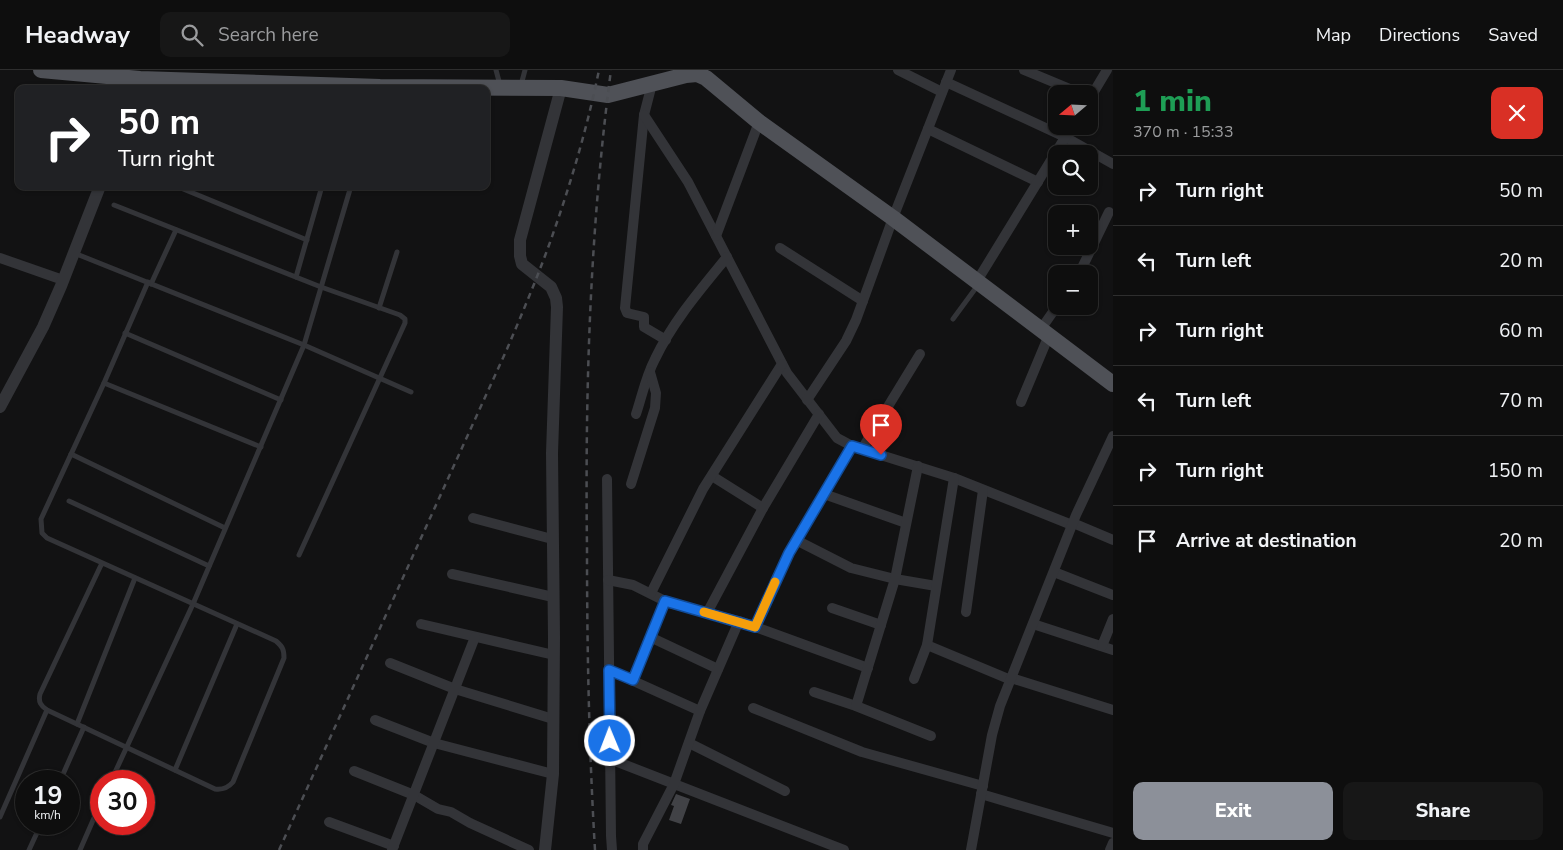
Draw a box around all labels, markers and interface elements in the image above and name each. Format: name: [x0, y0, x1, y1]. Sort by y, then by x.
search box: [160, 12, 510, 57]
text: Headway: [25, 19, 130, 51]
icon: search: [178, 21, 206, 49]
text: Search here: [218, 22, 319, 48]
text: Map: [1316, 23, 1351, 47]
text: Directions: [1379, 23, 1460, 47]
text: Saved: [1488, 23, 1538, 47]
text: 1 min: [1133, 81, 1212, 122]
north arrow: [1048, 85, 1098, 135]
map controls: [1048, 85, 1098, 315]
button: close: [1491, 87, 1543, 139]
text: 50 m: [118, 99, 200, 146]
icon: right: [35, 105, 100, 170]
text: 370 m · 15:33: [1133, 121, 1234, 143]
text: Turn right: [118, 144, 214, 174]
button: search: [1048, 145, 1098, 195]
icon: right: [1133, 177, 1161, 205]
text: Turn right: [1176, 178, 1263, 204]
text: 50 m: [1499, 178, 1543, 204]
button: +: [1048, 205, 1098, 255]
icon: left: [1133, 247, 1161, 275]
text: Turn left: [1176, 248, 1251, 274]
text: 20 m: [1499, 248, 1543, 274]
button: −: [1048, 265, 1098, 315]
icon: right: [1133, 317, 1161, 345]
text: Turn right: [1176, 318, 1263, 344]
text: 60 m: [1499, 318, 1543, 344]
icon: left: [1133, 387, 1161, 415]
text: Turn left: [1176, 388, 1251, 414]
text: 70 m: [1499, 388, 1543, 414]
pin: [860, 404, 902, 455]
icon: arrive: [867, 411, 895, 439]
icon: right: [1133, 457, 1161, 485]
text: Turn right: [1176, 458, 1263, 484]
text: 150 m: [1488, 458, 1543, 484]
icon: arrive: [1133, 527, 1161, 555]
text: Arrive at destination: [1176, 528, 1357, 554]
text: 20 m: [1499, 528, 1543, 554]
position arrow: [583, 714, 635, 766]
speed limit sign: 30: [90, 770, 155, 835]
text: 19: [32, 779, 63, 813]
button: Exit: [1133, 782, 1333, 840]
button: Share: [1343, 782, 1543, 840]
text: km/h: [34, 807, 61, 823]

